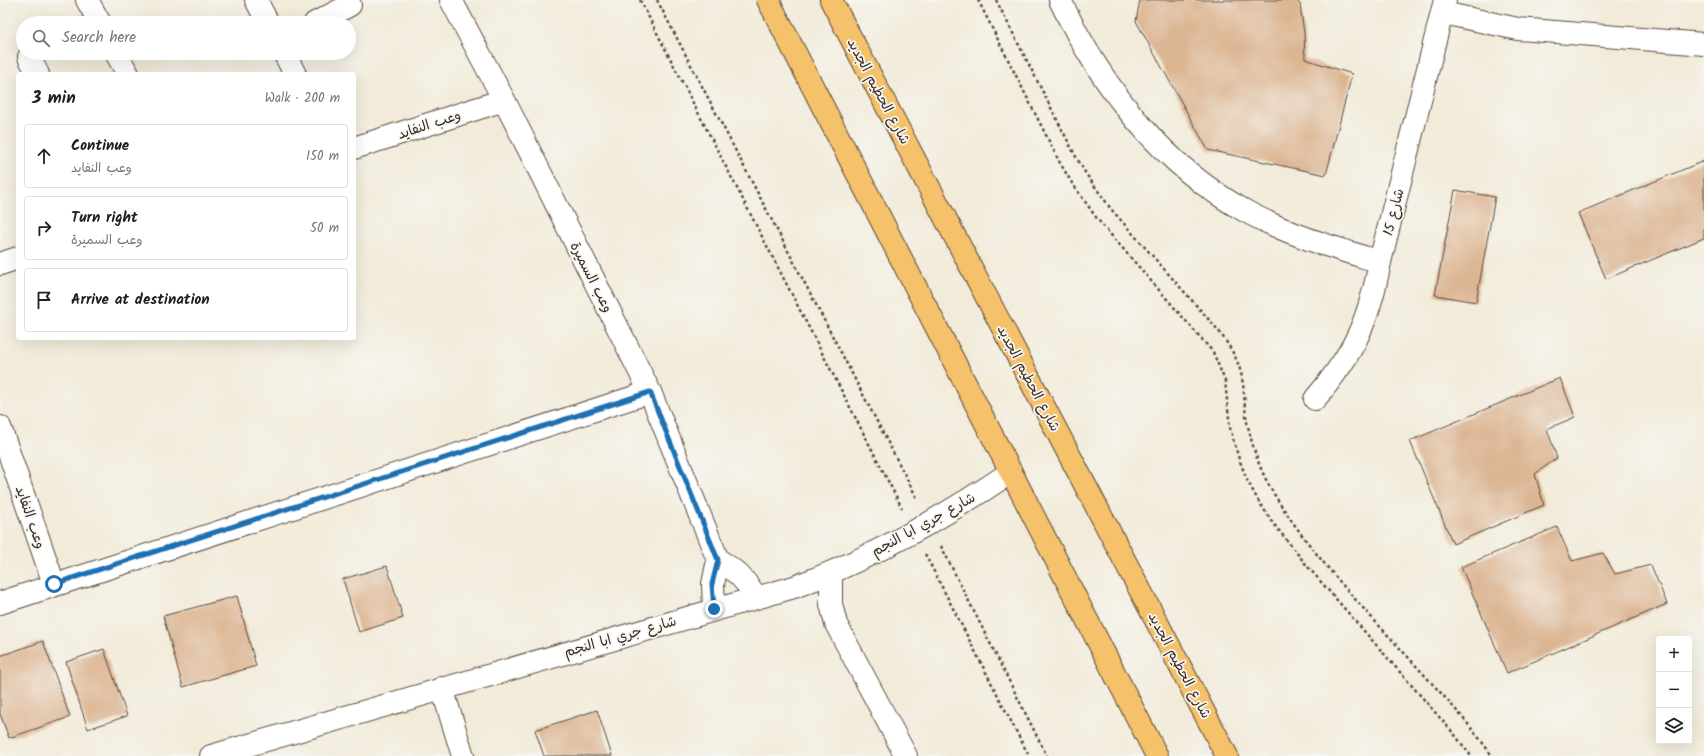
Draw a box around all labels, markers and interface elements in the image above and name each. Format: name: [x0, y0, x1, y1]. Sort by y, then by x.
search box: [16, 16, 356, 60]
text: Search here: [62, 26, 136, 50]
icon: search: [30, 27, 52, 49]
street label: شارع الحطيم الجديد: [841, 34, 915, 149]
text: 3 min: [32, 85, 76, 112]
text: Walk · 200 m: [265, 88, 340, 109]
street label: وعب النفايد: [395, 104, 464, 146]
text: Continue: [71, 134, 129, 158]
icon: ahead: [33, 145, 55, 167]
text: 150 m: [306, 146, 339, 167]
text: وعب النفايد: [71, 158, 132, 179]
street label: شارع 15: [1378, 186, 1410, 238]
text: Turn right: [71, 206, 138, 230]
icon: right: [33, 217, 55, 239]
text: 50 m: [310, 218, 339, 239]
text: وعب السميرة: [71, 230, 142, 251]
street label: وعب السميرة: [564, 238, 618, 317]
text: Arrive at destination: [71, 288, 210, 312]
icon: arrive: [33, 289, 55, 311]
street label: شارع الحطيم الجديد: [991, 321, 1065, 436]
street label: وعب النفايد: [9, 483, 51, 552]
street label: شارع جري ابا النجم: [867, 487, 980, 563]
route start: [45, 575, 63, 593]
route end: [705, 600, 723, 618]
street label: شارع الحطيم الجديد: [1142, 608, 1216, 723]
street label: شارع جري ابا النجم: [562, 610, 679, 664]
map controls: [1656, 636, 1692, 744]
button: +: [1656, 636, 1692, 672]
button: −: [1656, 672, 1692, 708]
button: layers: [1656, 708, 1692, 744]

